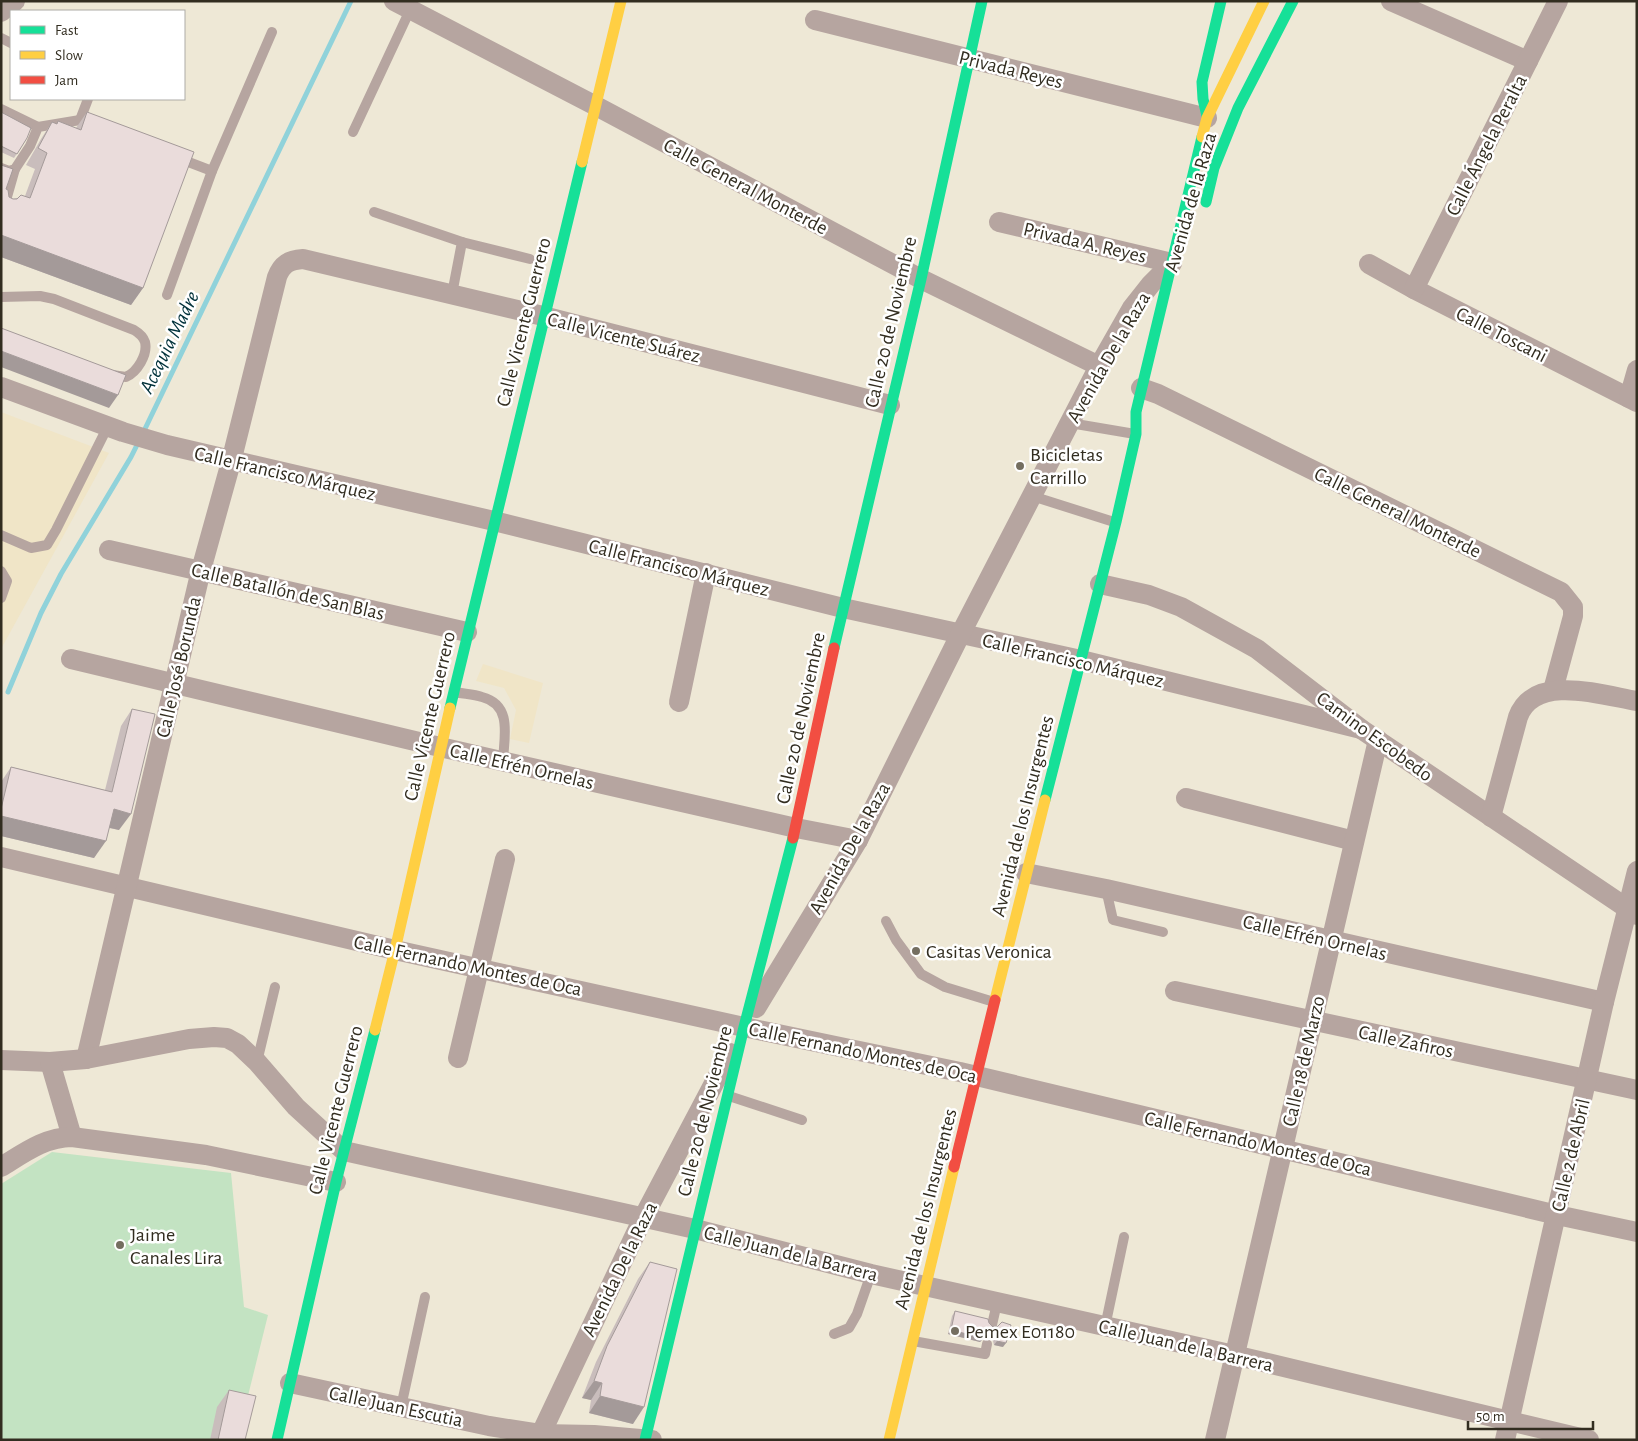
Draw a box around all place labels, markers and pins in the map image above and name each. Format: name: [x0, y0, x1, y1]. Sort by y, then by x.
place label: Bicicletas Carrillo: [1030, 445, 1103, 488]
marker: Bicicletas Carrillo: [1014, 460, 1026, 472]
place label: Casitas Veronica: [926, 942, 1052, 962]
marker: Casitas Veronica: [910, 945, 922, 957]
place label: Jaime Canales Lira: [130, 1225, 223, 1268]
marker: Jaime Canales Lira: [114, 1239, 126, 1251]
place label: Pemex E01180: [965, 1322, 1075, 1342]
marker: Pemex E01180: [949, 1325, 961, 1337]

